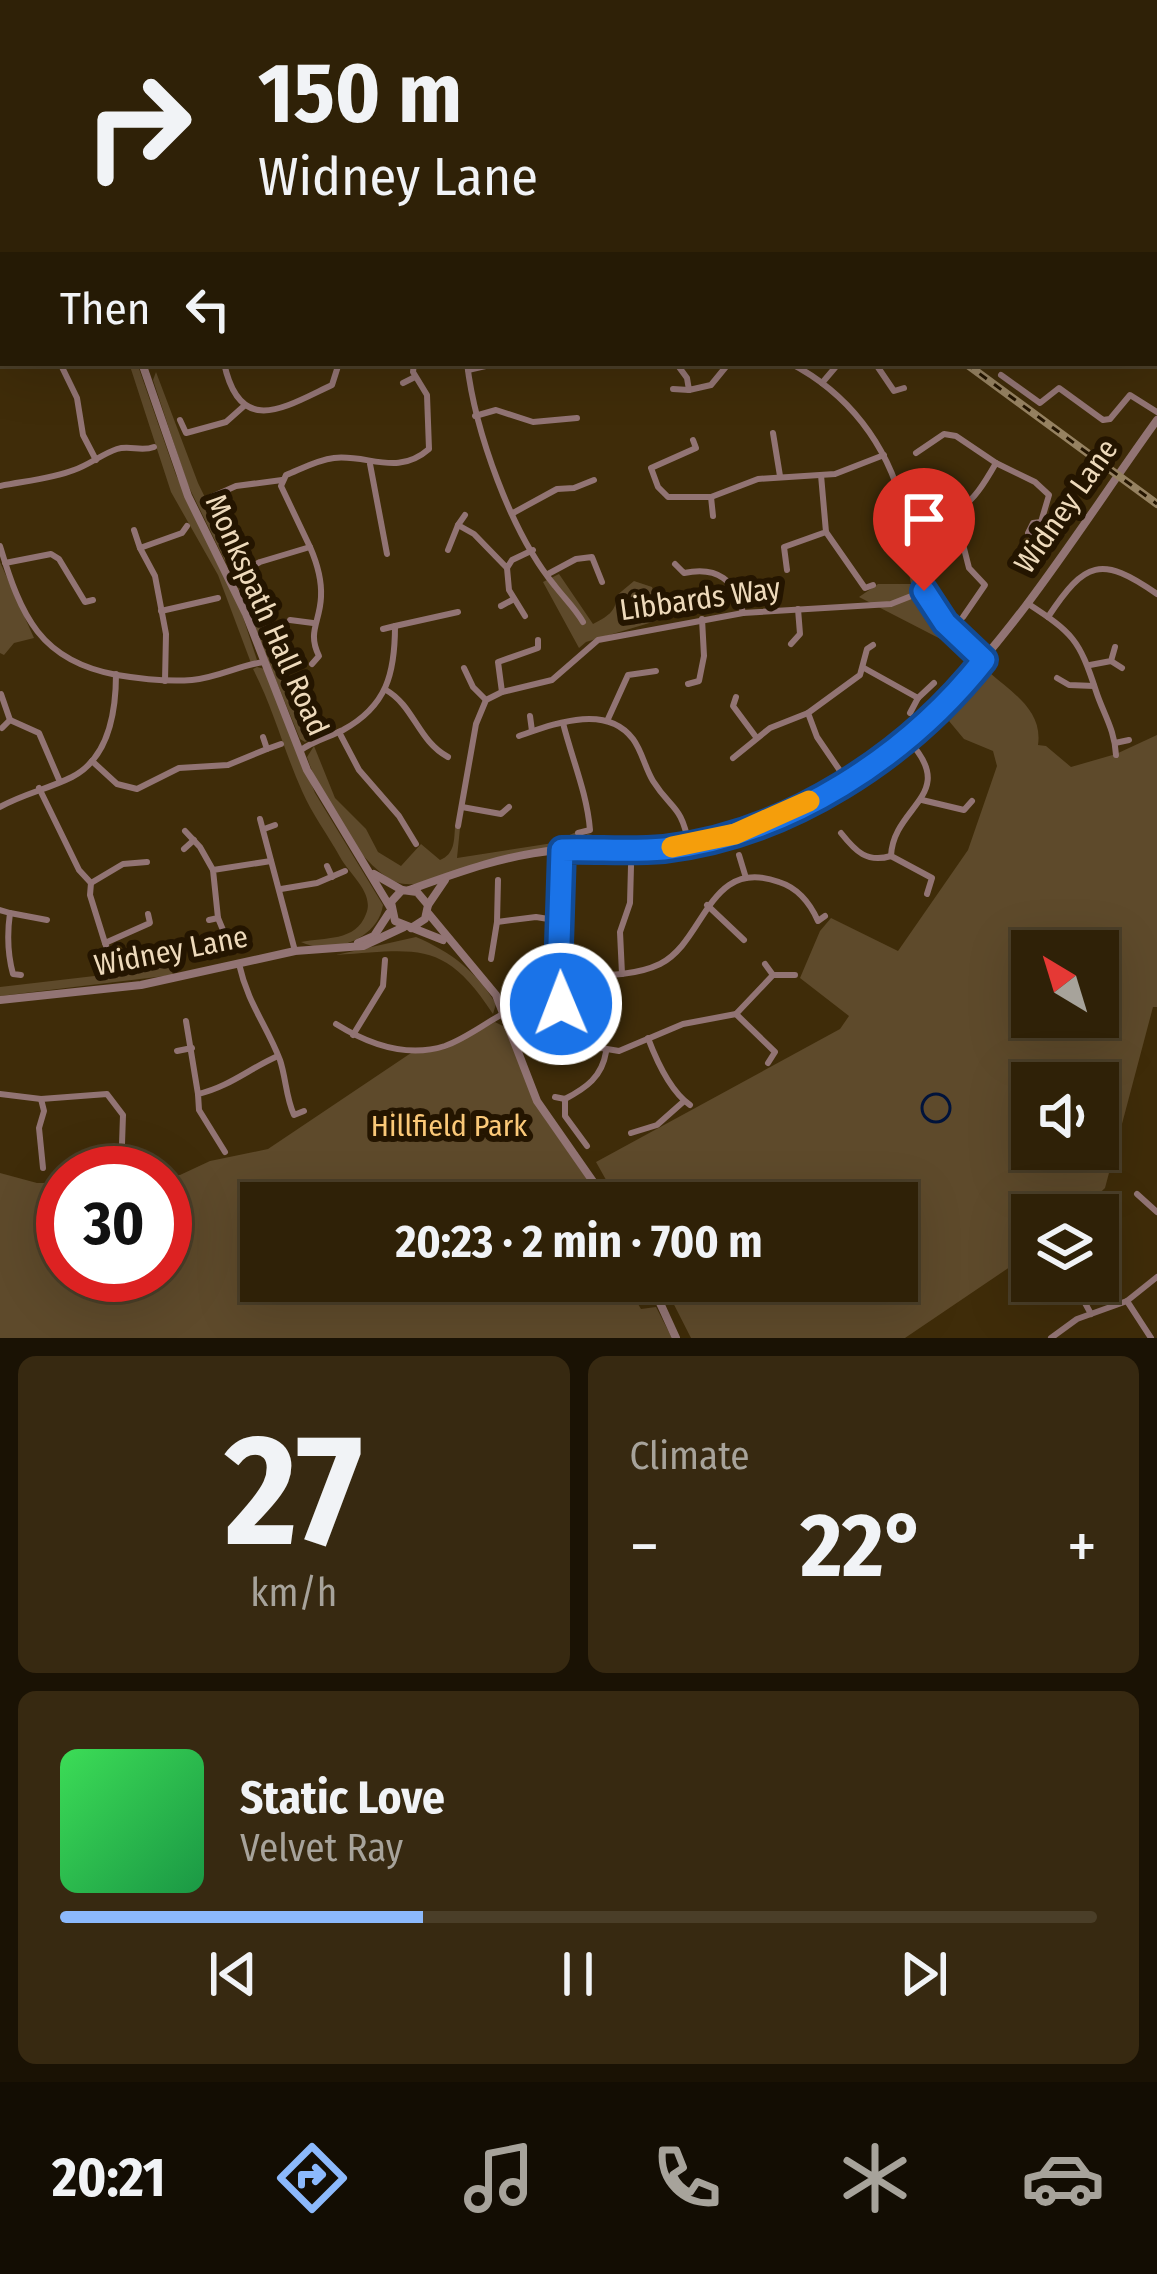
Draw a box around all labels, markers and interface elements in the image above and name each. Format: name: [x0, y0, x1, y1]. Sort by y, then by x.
text: 150 m: [258, 43, 462, 144]
icon: right: [60, 48, 216, 204]
text: Widney Lane: [258, 145, 538, 209]
icon: left: [175, 276, 241, 342]
text: Then: [60, 282, 151, 336]
street label: Widney Lane: [1007, 432, 1125, 580]
pin: [873, 468, 975, 591]
icon: arrive: [891, 486, 957, 552]
street label: Monkspath Hall Road: [198, 489, 336, 741]
street label: Libbards Way: [617, 570, 783, 628]
street label: Widney Lane: [91, 918, 251, 984]
north arrow: [1011, 930, 1119, 1038]
map controls: [1011, 930, 1119, 1302]
position arrow: [498, 941, 624, 1067]
button: sound: [1011, 1062, 1119, 1170]
park label: Hillfield Park: [371, 1108, 527, 1144]
speed limit sign: 30: [36, 1146, 192, 1302]
button: layers: [1011, 1194, 1119, 1302]
text: 20:23 · 2 min · 700 m: [395, 1215, 763, 1269]
text: 27: [225, 1398, 363, 1585]
text: Climate: [630, 1433, 750, 1479]
text: 22°: [800, 1492, 926, 1600]
text: −: [630, 1507, 659, 1586]
text: +: [1067, 1507, 1097, 1586]
text: km/h: [250, 1570, 337, 1616]
text: Static Love: [240, 1771, 445, 1825]
text: Velvet Ray: [240, 1825, 403, 1871]
icon: previous: [200, 1941, 266, 2007]
icon: pause: [545, 1941, 611, 2007]
icon: next: [891, 1941, 957, 2007]
icon: directions: [270, 2136, 354, 2220]
icon: music: [457, 2136, 541, 2220]
icon: phone: [645, 2136, 729, 2220]
icon: climate: [833, 2136, 917, 2220]
icon: car: [1021, 2136, 1105, 2220]
text: 20:21: [52, 2146, 166, 2210]

